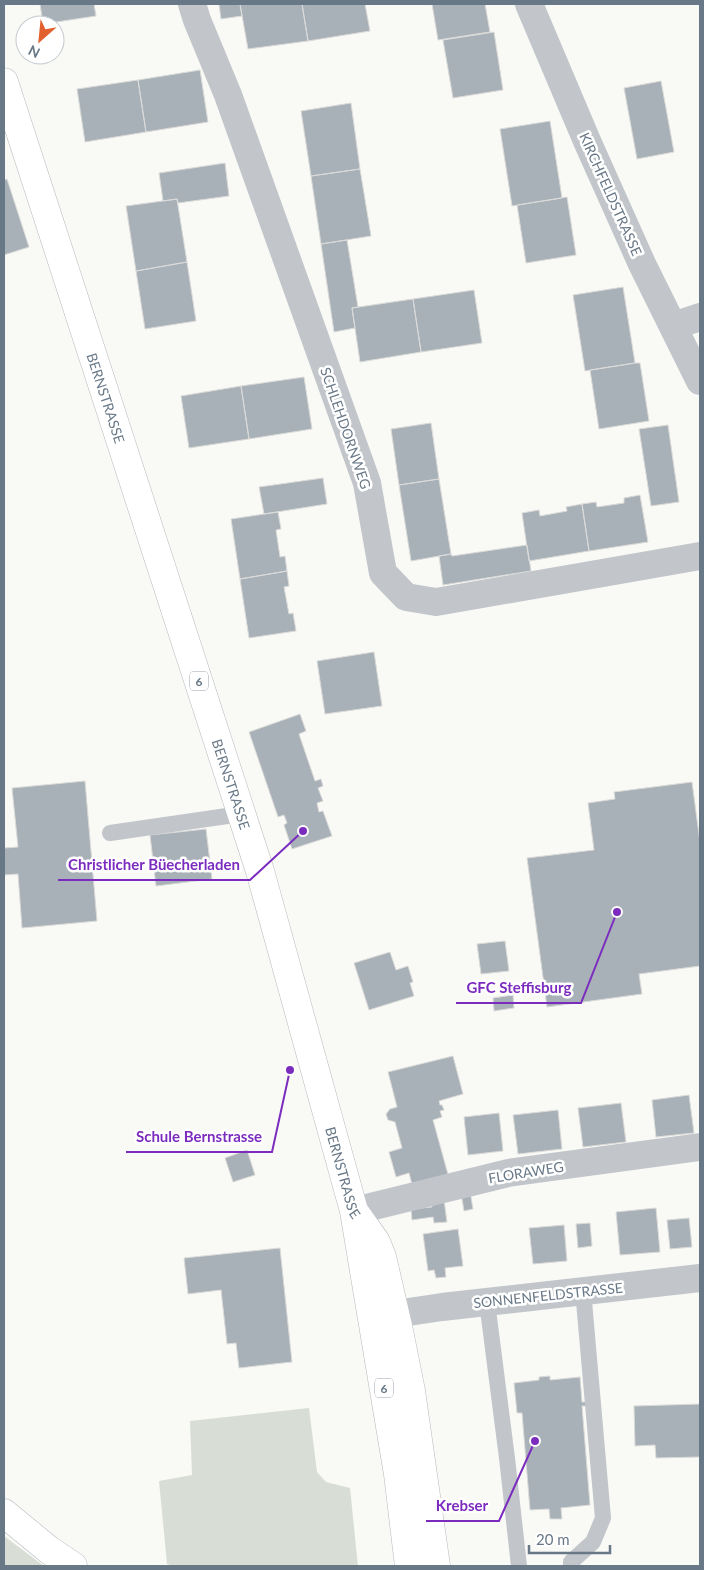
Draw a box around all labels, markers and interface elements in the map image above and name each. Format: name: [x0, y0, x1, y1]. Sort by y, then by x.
north arrow: [15, 15, 65, 65]
text: N: [25, 42, 43, 62]
street label: KIRCHFELDSTRASSE: [576, 130, 646, 258]
street label: BERNSTRASSE: [84, 350, 129, 445]
street label: SCHLEHDORNWEG: [317, 365, 375, 491]
road number: 6: [190, 671, 208, 690]
street label: BERNSTRASSE: [209, 737, 254, 831]
callout: Christlicher Büecherladen: [58, 850, 250, 880]
text: Christlicher Büecherladen: [68, 855, 240, 873]
callout: GFC Steffisburg: [456, 973, 581, 1003]
text: GFC Steffisburg: [466, 978, 572, 996]
callout: Schule Bernstrasse: [126, 1122, 272, 1152]
street label: BERNSTRASSE: [323, 1125, 365, 1221]
text: Schule Bernstrasse: [136, 1127, 262, 1145]
street label: FLORAWEG: [487, 1158, 565, 1186]
street label: SONNENFELDSTRASSE: [472, 1279, 624, 1311]
road number: 6: [375, 1379, 393, 1398]
callout: Krebser: [426, 1491, 499, 1521]
text: Krebser: [436, 1496, 489, 1514]
scale bar: [529, 1522, 610, 1554]
text: 20 m: [536, 1530, 570, 1548]

